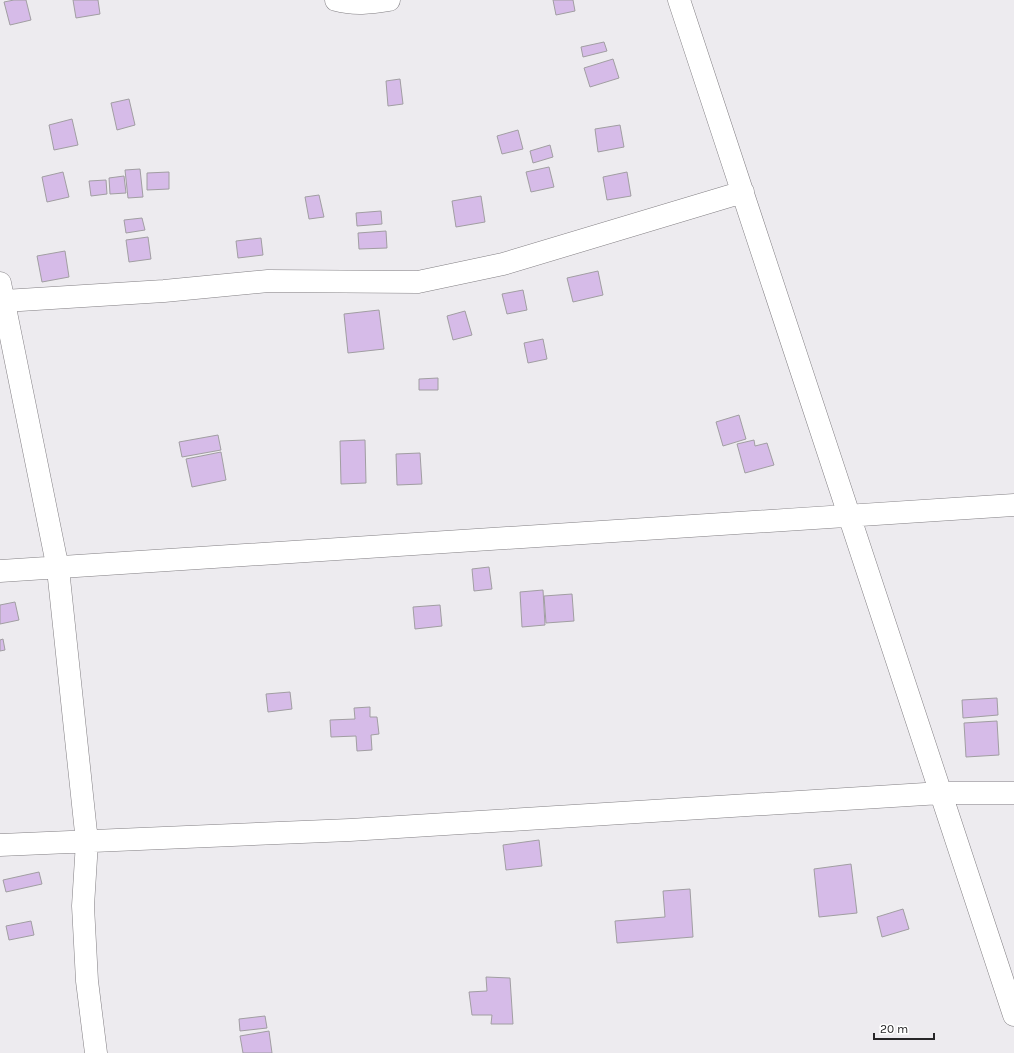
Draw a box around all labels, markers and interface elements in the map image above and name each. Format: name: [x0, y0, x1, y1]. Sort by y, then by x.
scale bar: [874, 1015, 934, 1041]
text: 20 m: [880, 1022, 908, 1036]

